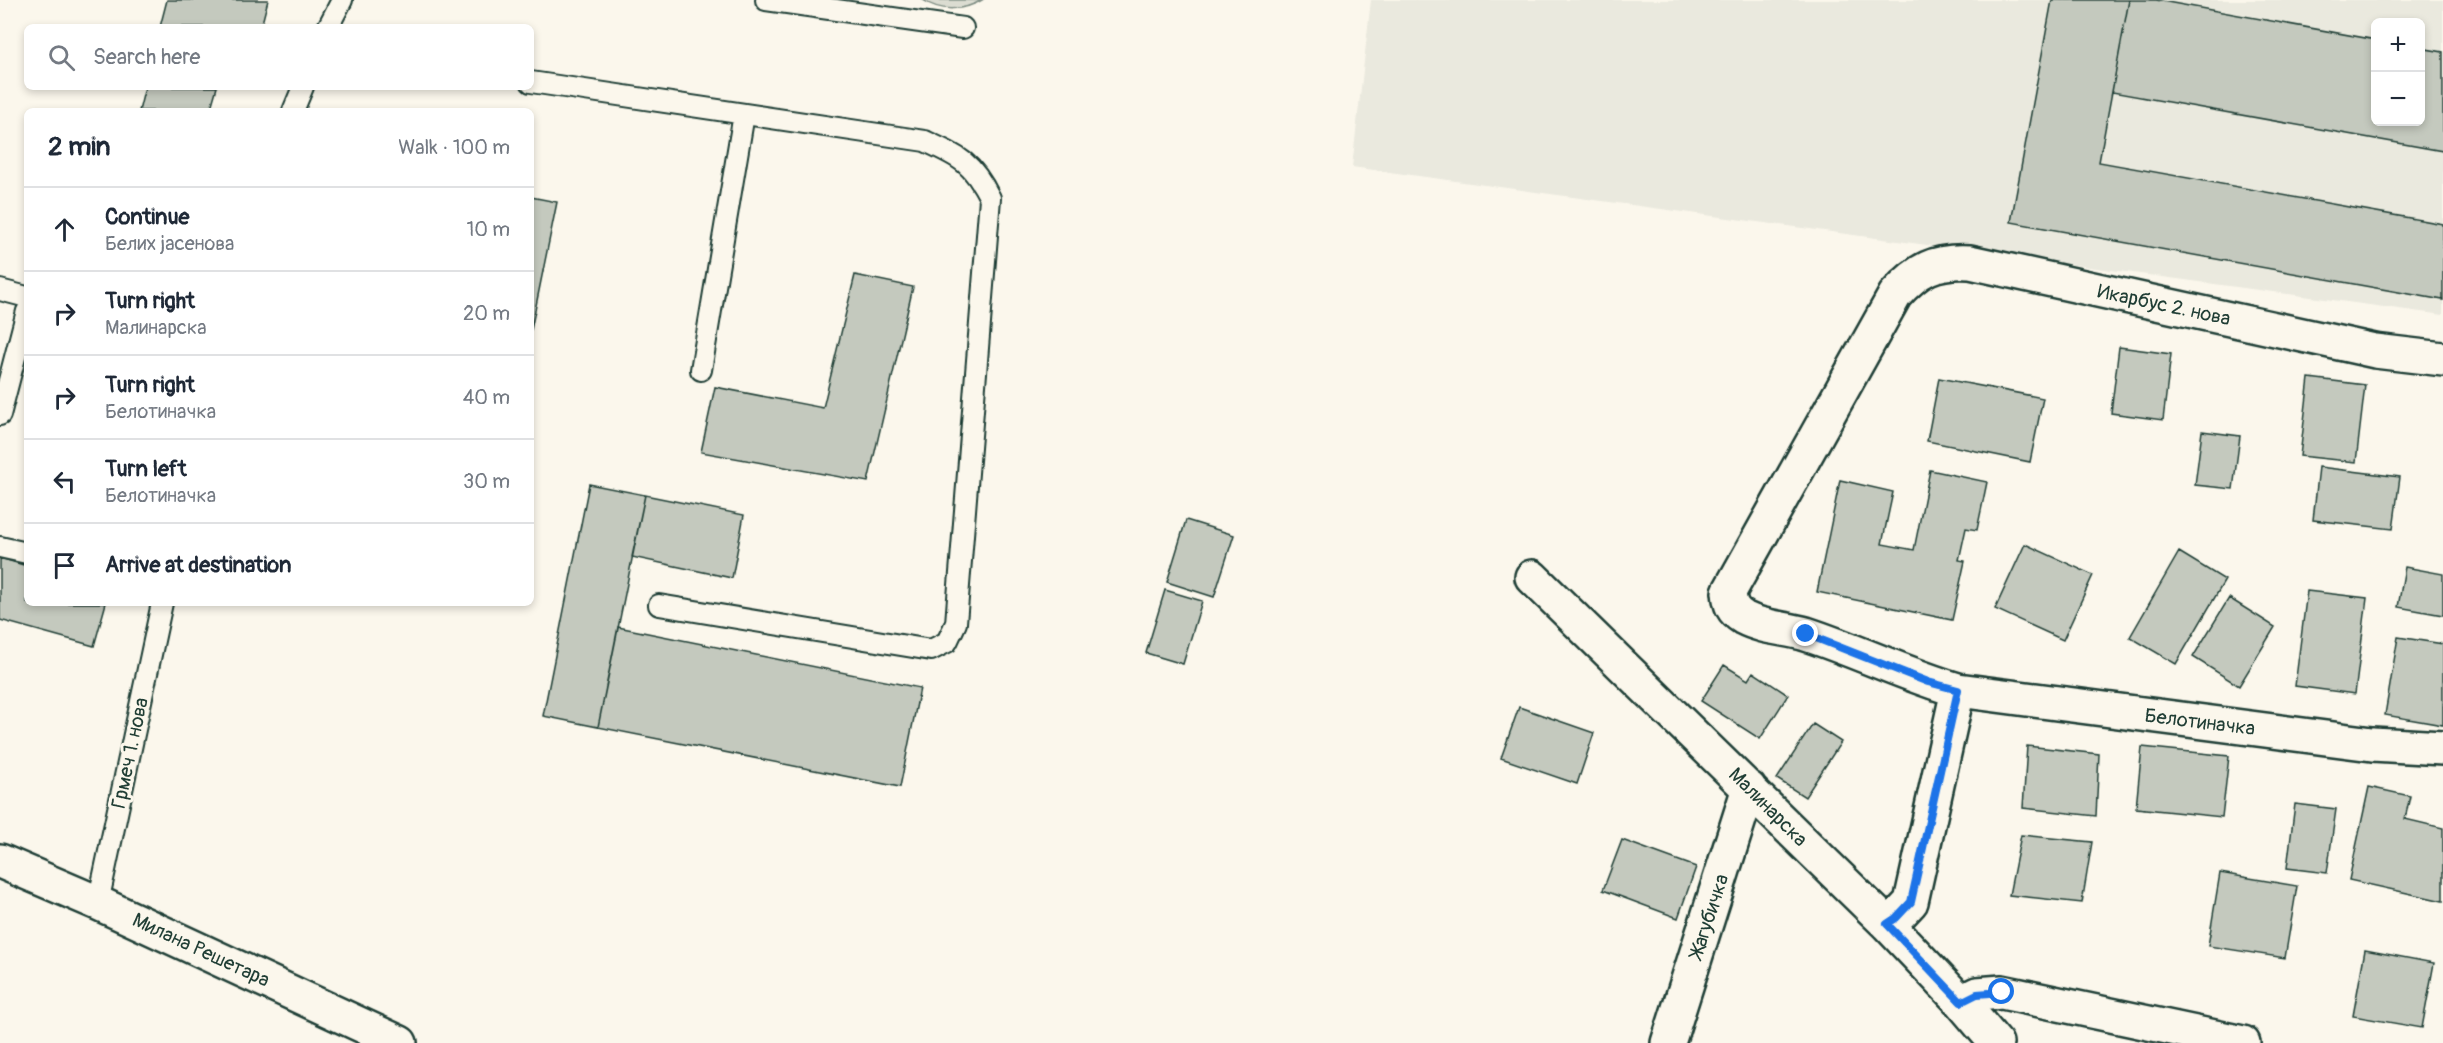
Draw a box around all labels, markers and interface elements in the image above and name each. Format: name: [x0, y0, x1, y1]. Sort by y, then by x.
map controls: [2371, 18, 2425, 126]
button: +: [2371, 18, 2425, 72]
search box: [24, 24, 534, 90]
icon: search: [45, 41, 78, 74]
text: Search here: [93, 43, 200, 71]
button: −: [2371, 72, 2425, 126]
text: 2 min: [48, 131, 110, 163]
text: Walk · 100 m: [398, 135, 510, 160]
text: Continue: [105, 203, 189, 231]
icon: ahead: [48, 213, 81, 246]
text: 10 m: [466, 217, 510, 242]
text: Белих јасенова: [105, 231, 234, 256]
street label: Икарбус 2. нова: [2095, 279, 2233, 331]
text: Turn right: [105, 287, 195, 315]
icon: right: [48, 297, 81, 330]
text: 20 m: [463, 301, 510, 326]
text: Малинарска: [105, 315, 207, 340]
text: Turn right: [105, 371, 195, 399]
icon: right: [48, 381, 81, 414]
text: 40 m: [463, 385, 510, 410]
text: Белотиначка: [105, 399, 216, 424]
text: Turn left: [105, 455, 187, 483]
icon: left: [48, 465, 81, 498]
text: 30 m: [463, 469, 510, 494]
text: Белотиначка: [105, 483, 216, 508]
icon: arrive: [48, 549, 81, 582]
text: Arrive at destination: [105, 551, 291, 579]
route end: [1792, 620, 1818, 646]
street label: Грмеч 1. нова: [106, 695, 154, 811]
street label: Белотиначка: [2143, 703, 2257, 741]
street label: Малинарска: [1723, 762, 1813, 852]
street label: Жагубичка: [1683, 871, 1734, 964]
street label: Милана Решетара: [128, 907, 274, 993]
route start: [1988, 978, 2014, 1004]

